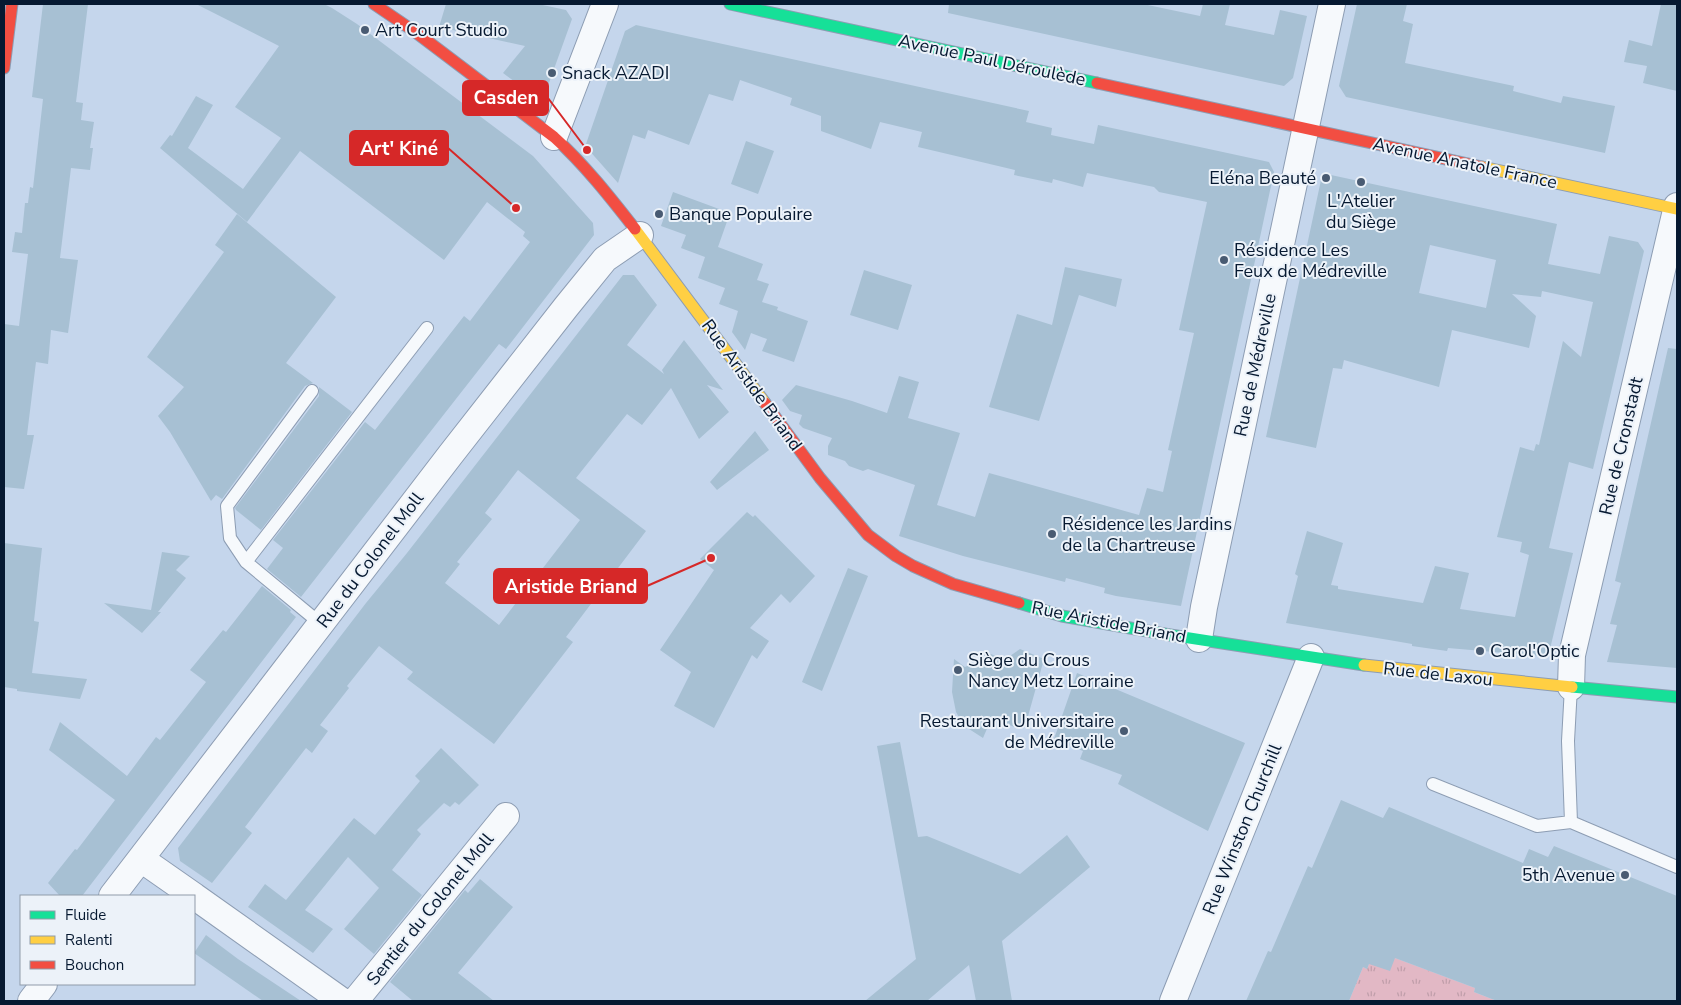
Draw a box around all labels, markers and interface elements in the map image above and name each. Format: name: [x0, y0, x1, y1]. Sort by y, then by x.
place label: Art Court Studio: [375, 18, 508, 42]
marker: Art Court Studio: [359, 24, 371, 36]
street label: Avenue Paul Déroulède: [896, 28, 1088, 92]
place label: Snack AZADI: [562, 61, 669, 85]
marker: Snack AZADI: [546, 67, 558, 79]
callout: Casden: [463, 81, 548, 115]
text: Casden: [473, 85, 539, 111]
callout: Art' Kiné: [350, 131, 448, 165]
street label: Avenue Anatole France: [1371, 132, 1559, 194]
text: Art' Kiné: [360, 136, 438, 162]
place label: Eléna Beauté: [1209, 166, 1316, 190]
marker: Eléna Beauté: [1320, 172, 1332, 184]
marker: L'Atelier du Siège: [1355, 176, 1367, 188]
place label: L'Atelier du Siège: [1326, 189, 1396, 234]
place label: Banque Populaire: [669, 202, 812, 226]
marker: Banque Populaire: [653, 208, 665, 220]
place label: Résidence Les Feux de Médreville: [1234, 238, 1387, 283]
marker: Résidence Les Feux de Médreville: [1218, 254, 1230, 266]
street label: Rue de Médreville: [1228, 291, 1282, 439]
street label: Rue Aristide Briand: [696, 314, 808, 456]
street label: Rue de Cronstadt: [1593, 374, 1649, 517]
street label: Rue du Colonel Moll: [311, 487, 429, 633]
place label: Résidence les Jardins de la Chartreuse: [1062, 512, 1232, 557]
marker: Résidence les Jardins de la Chartreuse: [1046, 528, 1058, 540]
callout: Aristide Briand: [494, 569, 647, 603]
text: Aristide Briand: [505, 574, 637, 600]
street label: Rue Aristide Briand: [1030, 595, 1188, 649]
place label: Carol'Optic: [1490, 639, 1579, 663]
marker: Carol'Optic: [1474, 645, 1486, 657]
place label: Siège du Crous Nancy Metz Lorraine: [968, 648, 1134, 693]
street label: Rue de Laxou: [1382, 656, 1494, 692]
marker: Siège du Crous Nancy Metz Lorraine: [952, 664, 964, 676]
place label: Restaurant Universitaire de Médreville: [920, 709, 1114, 754]
marker: Restaurant Universitaire de Médreville: [1118, 725, 1130, 737]
street label: Rue Winston Churchill: [1197, 739, 1288, 918]
street label: Sentier du Colonel Moll: [361, 827, 499, 990]
place label: 5th Avenue: [1522, 863, 1615, 887]
marker: 5th Avenue: [1619, 869, 1631, 881]
legend: [20, 895, 195, 985]
text: Fluide: [65, 905, 106, 925]
text: Ralenti: [65, 930, 113, 950]
text: Bouchon: [65, 955, 124, 975]

